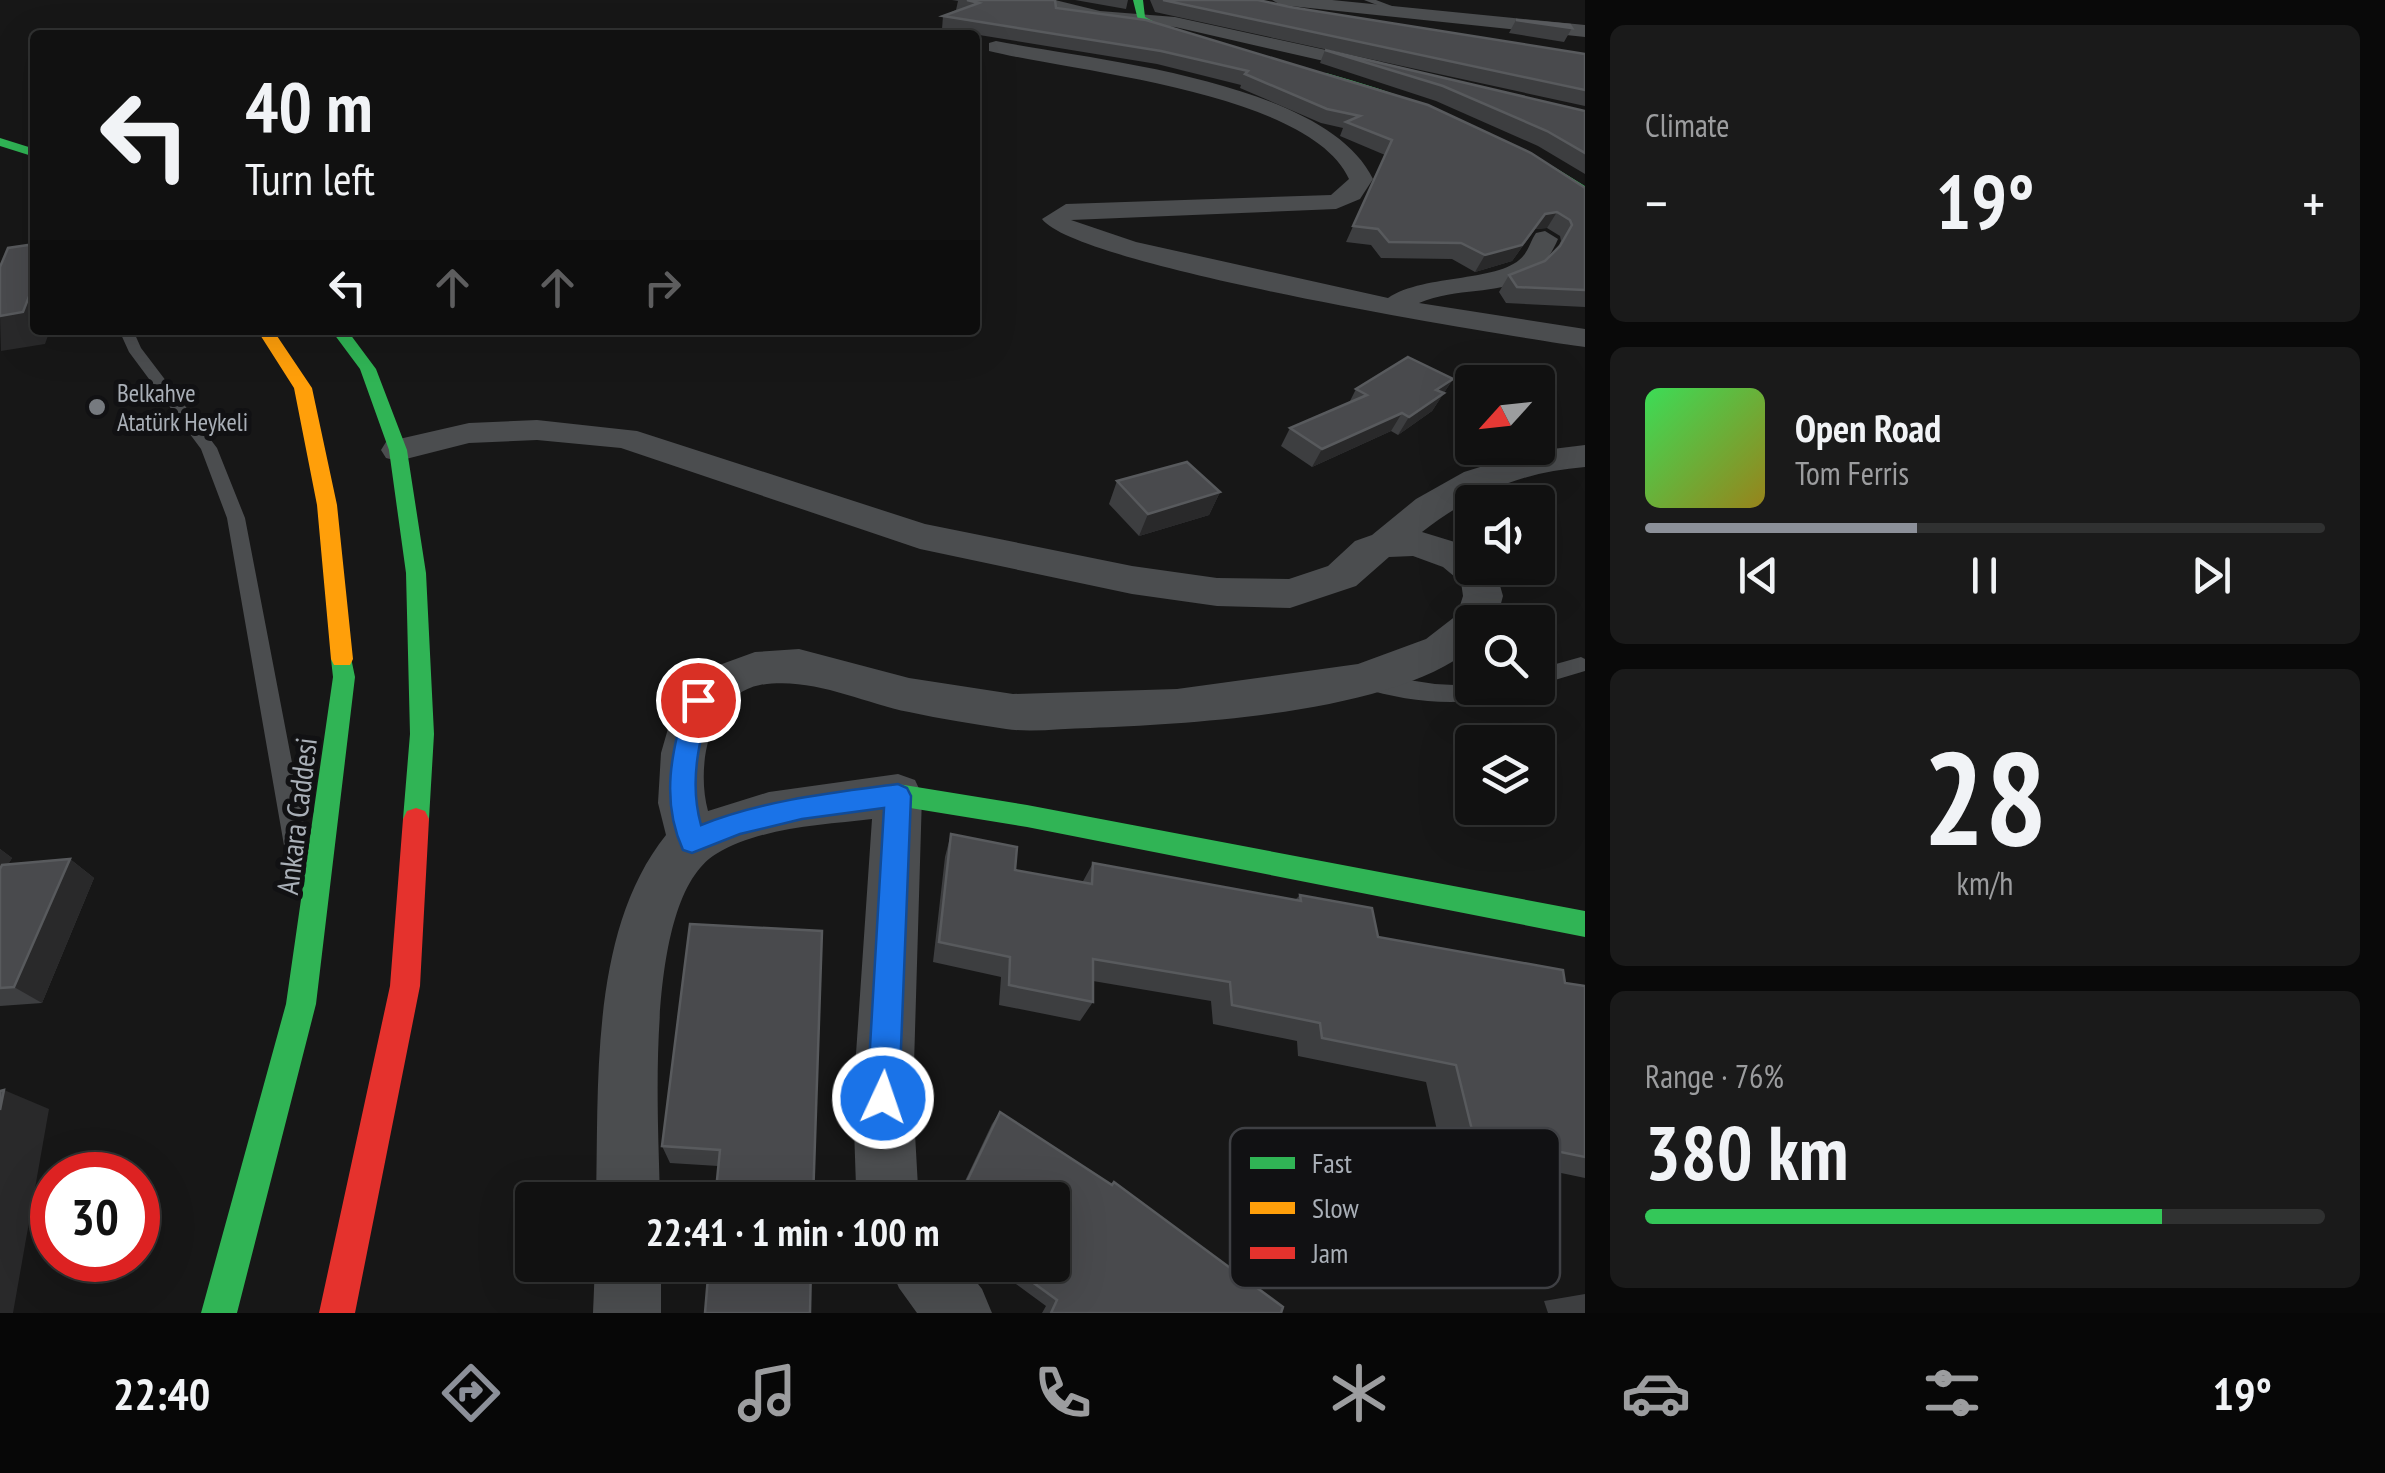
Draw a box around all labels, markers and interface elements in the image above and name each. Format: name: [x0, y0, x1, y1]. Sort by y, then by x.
text: 40 m: [245, 61, 373, 151]
icon: left: [80, 70, 210, 200]
text: Climate: [1645, 104, 1729, 146]
text: Turn left: [245, 149, 375, 207]
text: 19°: [1935, 153, 2035, 250]
text: −: [1645, 167, 1668, 238]
text: +: [2302, 167, 2325, 238]
icon: left: [320, 260, 375, 315]
icon: ahead: [425, 260, 480, 315]
icon: ahead: [530, 260, 585, 315]
icon: right: [635, 260, 690, 315]
north arrow: [1455, 365, 1555, 465]
map controls: [1455, 365, 1555, 825]
place label: Belkahve Atatürk Heykeli: [117, 377, 248, 438]
marker: Belkahve Atatürk Heykeli: [86, 396, 108, 418]
text: Open Road: [1795, 403, 1941, 452]
text: Tom Ferris: [1795, 452, 1909, 494]
button: sound: [1455, 485, 1555, 585]
icon: previous: [1731, 548, 1786, 603]
icon: pause: [1957, 548, 2012, 603]
icon: next: [2184, 548, 2239, 603]
button: search: [1455, 605, 1555, 705]
pin: [656, 658, 741, 743]
icon: arrive: [671, 673, 726, 728]
text: 28: [1923, 713, 2047, 881]
button: layers: [1455, 725, 1555, 825]
street label: Ankara Caddesi: [267, 735, 325, 897]
text: km/h: [1957, 862, 2013, 904]
position arrow: [831, 1046, 935, 1150]
text: Range · 76%: [1645, 1055, 1784, 1097]
text: 380 km: [1645, 1104, 1849, 1201]
legend: [1230, 1128, 1560, 1288]
text: Fast: [1312, 1144, 1352, 1181]
speed limit sign: 30: [30, 1152, 160, 1282]
text: Slow: [1312, 1189, 1359, 1226]
text: 22:41 · 1 min · 100 m: [646, 1207, 939, 1256]
text: Jam: [1311, 1234, 1348, 1271]
icon: directions: [436, 1358, 506, 1428]
icon: music: [732, 1358, 802, 1428]
icon: phone: [1028, 1358, 1098, 1428]
icon: climate: [1324, 1358, 1394, 1428]
icon: car: [1621, 1358, 1691, 1428]
icon: filters: [1917, 1358, 1987, 1428]
text: 22:40: [113, 1364, 210, 1422]
text: 19°: [2213, 1364, 2272, 1422]

